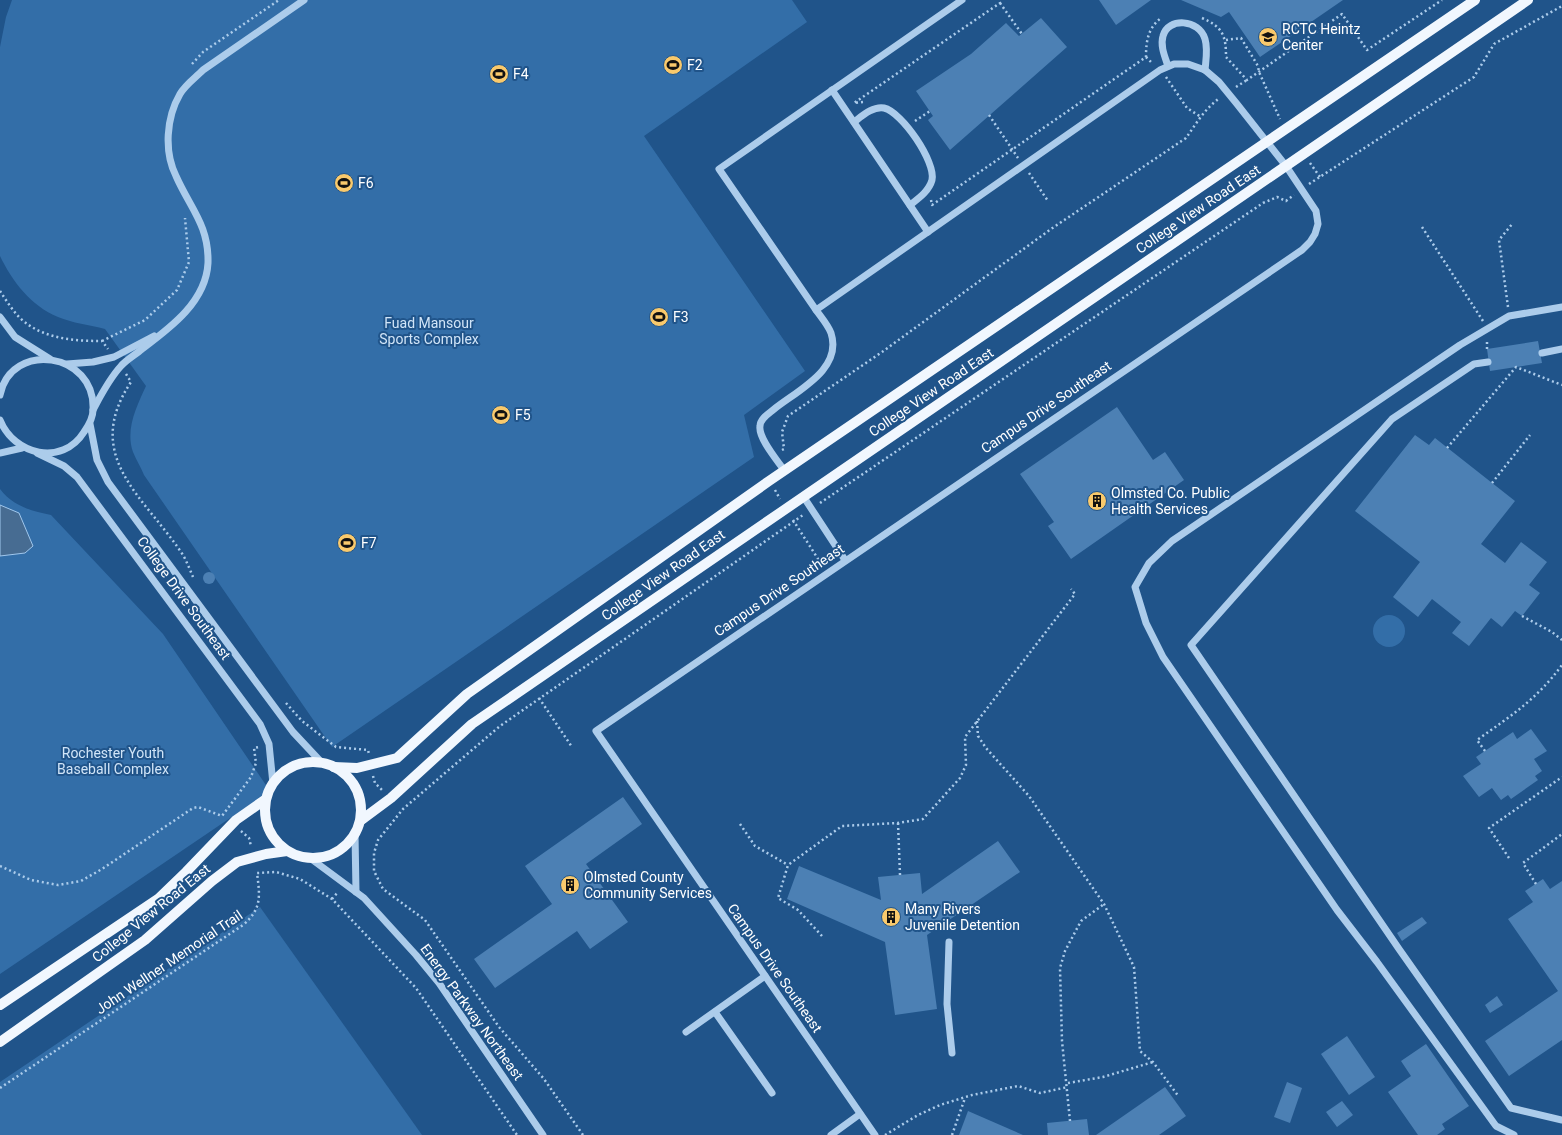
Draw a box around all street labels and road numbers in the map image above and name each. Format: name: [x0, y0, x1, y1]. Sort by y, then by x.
street label: College View Road East: [1133, 161, 1264, 257]
street label: College View Road East: [866, 344, 997, 440]
street label: Campus Drive Southeast: [978, 357, 1114, 457]
street label: College View Road East: [598, 526, 728, 624]
street label: College Drive Southeast: [134, 533, 234, 663]
street label: Campus Drive Southeast: [711, 540, 847, 640]
street label: College View Road East: [89, 860, 213, 965]
street label: Campus Drive Southeast: [724, 901, 826, 1036]
street label: John Wellner Memorial Trail: [93, 907, 245, 1017]
street label: Energy Parkway Northeast: [417, 941, 527, 1083]

